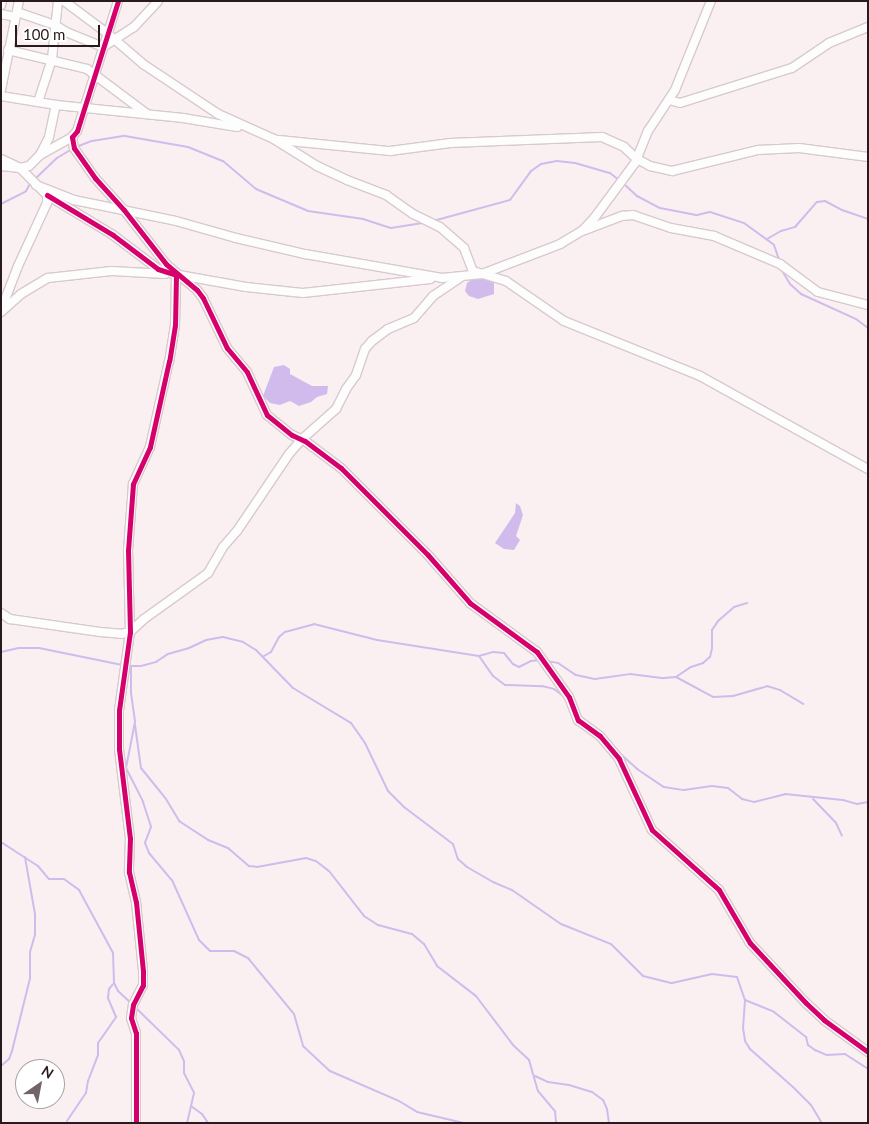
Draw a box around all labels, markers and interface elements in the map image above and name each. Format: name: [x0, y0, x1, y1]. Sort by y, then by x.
scale bar: [18, 15, 102, 47]
text: 100 m: [23, 25, 65, 43]
north arrow: [15, 1059, 65, 1109]
text: N: [39, 1062, 57, 1082]

